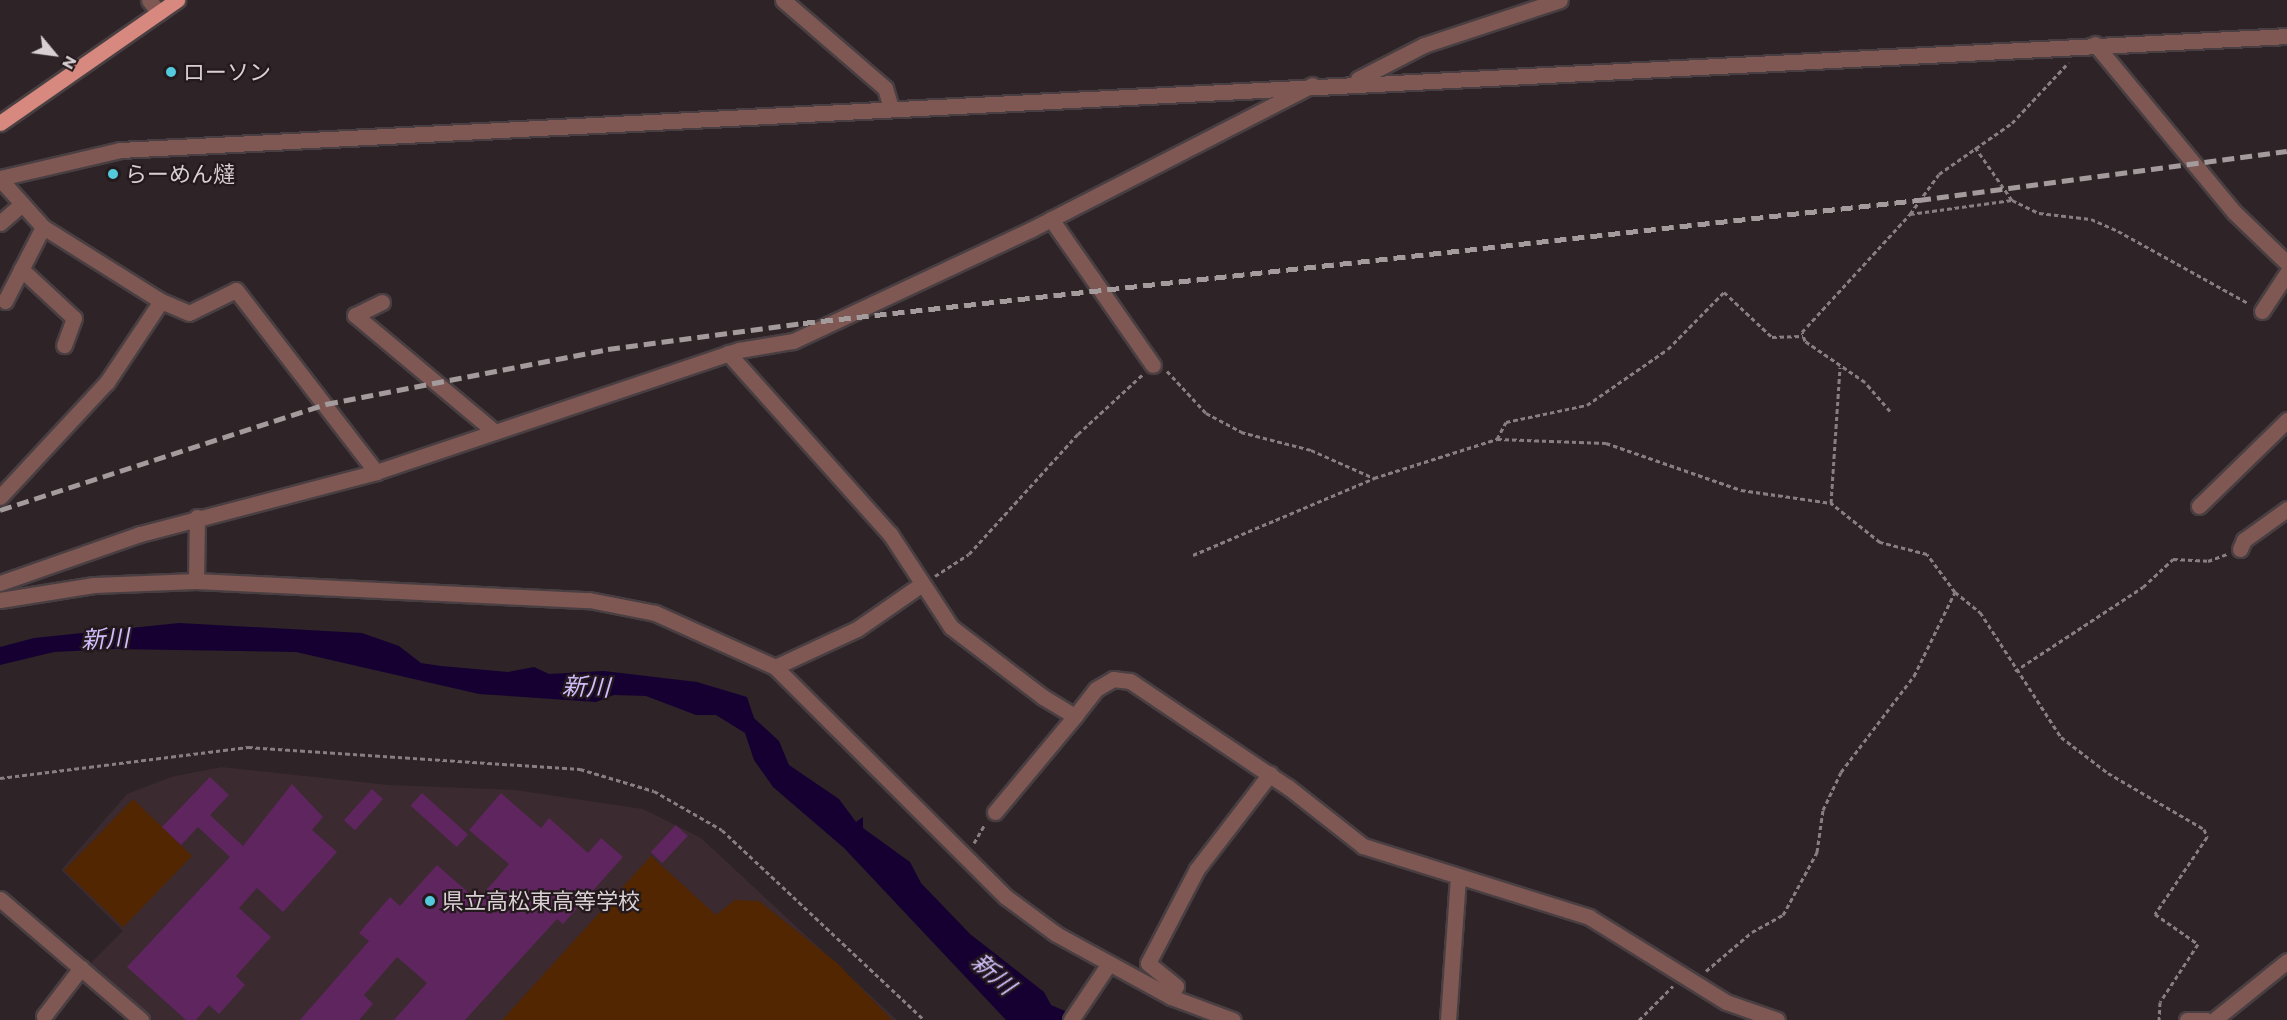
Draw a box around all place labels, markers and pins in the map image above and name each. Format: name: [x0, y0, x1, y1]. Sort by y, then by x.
place label: ローソン: [183, 59, 271, 85]
marker: ローソン: [164, 65, 178, 79]
place label: らーめん燵: [125, 161, 235, 187]
marker: らーめん燵: [106, 167, 120, 181]
place label: 県立高松東高等学校: [442, 888, 640, 914]
marker: 県立高松東高等学校: [423, 894, 437, 908]

